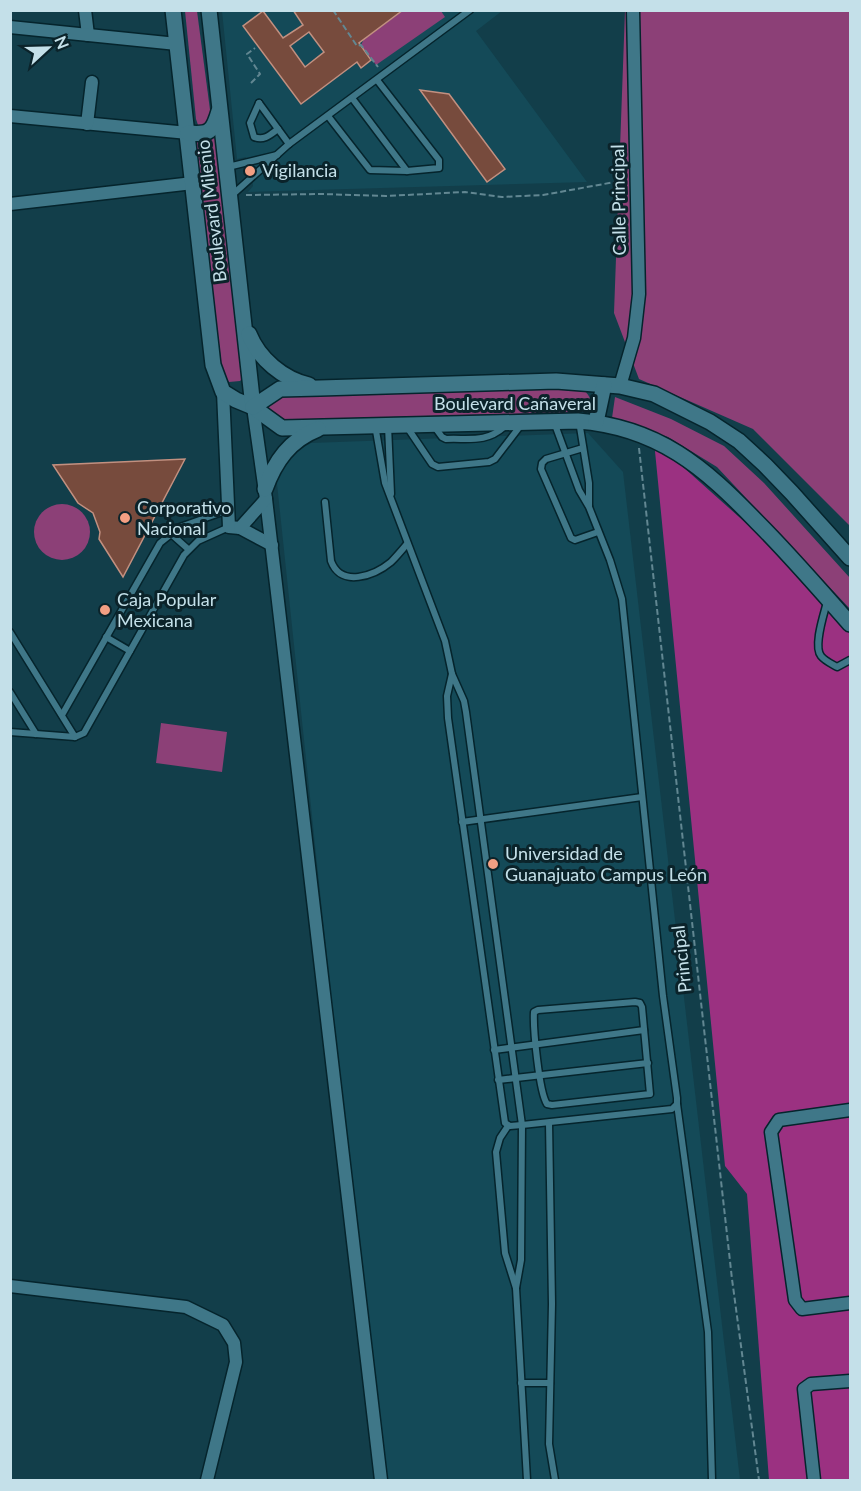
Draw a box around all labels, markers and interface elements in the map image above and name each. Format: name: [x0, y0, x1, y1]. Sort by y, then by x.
north arrow: [18, 18, 78, 78]
text: N: [51, 33, 73, 51]
street label: Boulevard Milenio: [191, 139, 231, 284]
street label: Calle Principal: [606, 144, 630, 256]
place label: Vigilancia: [262, 159, 337, 181]
marker: Vigilancia: [243, 164, 257, 178]
street label: Boulevard Cañaveral: [434, 392, 596, 414]
place label: Corporativo Nacional: [137, 496, 231, 539]
marker: Corporativo Nacional: [118, 511, 132, 525]
place label: Caja Popular Mexicana: [117, 588, 217, 631]
marker: Caja Popular Mexicana: [98, 603, 112, 617]
place label: Universidad de Guanajuato Campus León: [505, 842, 707, 885]
marker: Universidad de Guanajuato Campus León: [486, 857, 500, 871]
street label: Principal: [667, 924, 695, 994]

